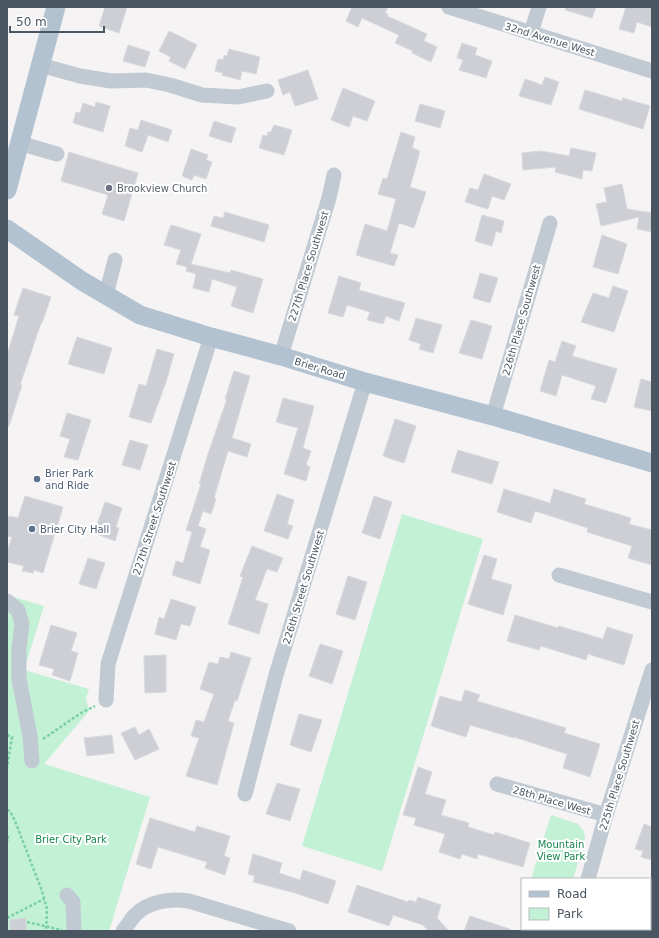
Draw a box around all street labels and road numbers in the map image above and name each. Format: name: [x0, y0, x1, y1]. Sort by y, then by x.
street label: 32nd Avenue West: [504, 21, 596, 58]
street label: 227th Place Southwest: [286, 210, 331, 323]
street label: 226th Place Southwest: [500, 263, 543, 377]
street label: Brier Road: [293, 356, 346, 381]
street label: 227th Street Southwest: [131, 460, 178, 576]
street label: 226th Street Southwest: [281, 529, 326, 645]
street label: 225th Place Southwest: [597, 719, 642, 832]
street label: 28th Place West: [512, 784, 592, 817]

